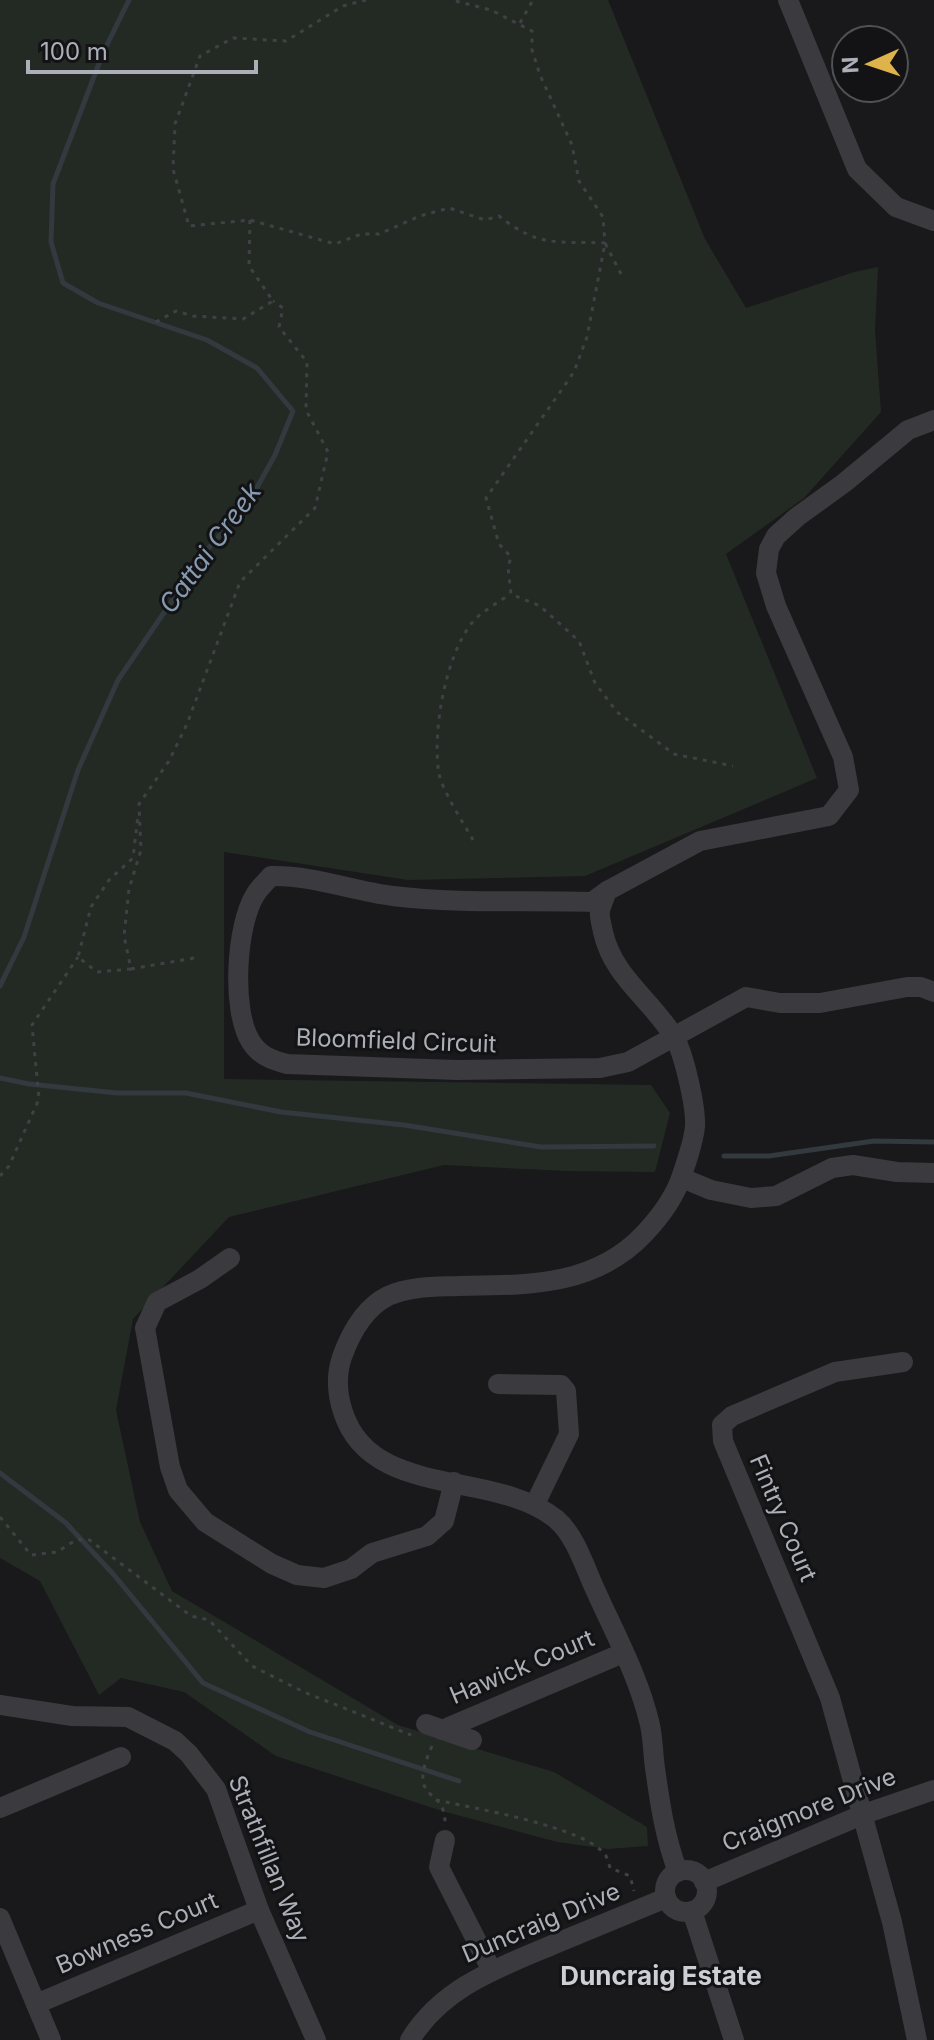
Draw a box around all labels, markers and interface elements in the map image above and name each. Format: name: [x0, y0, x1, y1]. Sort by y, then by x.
scale bar: [28, 24, 256, 74]
north arrow: [830, 24, 910, 104]
text: 100 m: [40, 37, 108, 66]
text: N: [837, 56, 863, 74]
water label: Cattai Creek: [152, 476, 268, 619]
street label: Bloomfield Circuit: [295, 1023, 497, 1059]
street label: Fintry Court: [744, 1450, 823, 1586]
street label: Hawick Court: [445, 1623, 598, 1710]
street label: Craigmore Drive: [718, 1761, 900, 1858]
street label: Strathfillan Way: [223, 1771, 316, 1947]
street label: Duncraig Drive: [457, 1876, 624, 1969]
street label: Bowness Court: [52, 1885, 222, 1980]
district label: Duncraig Estate: [560, 1960, 762, 1991]

